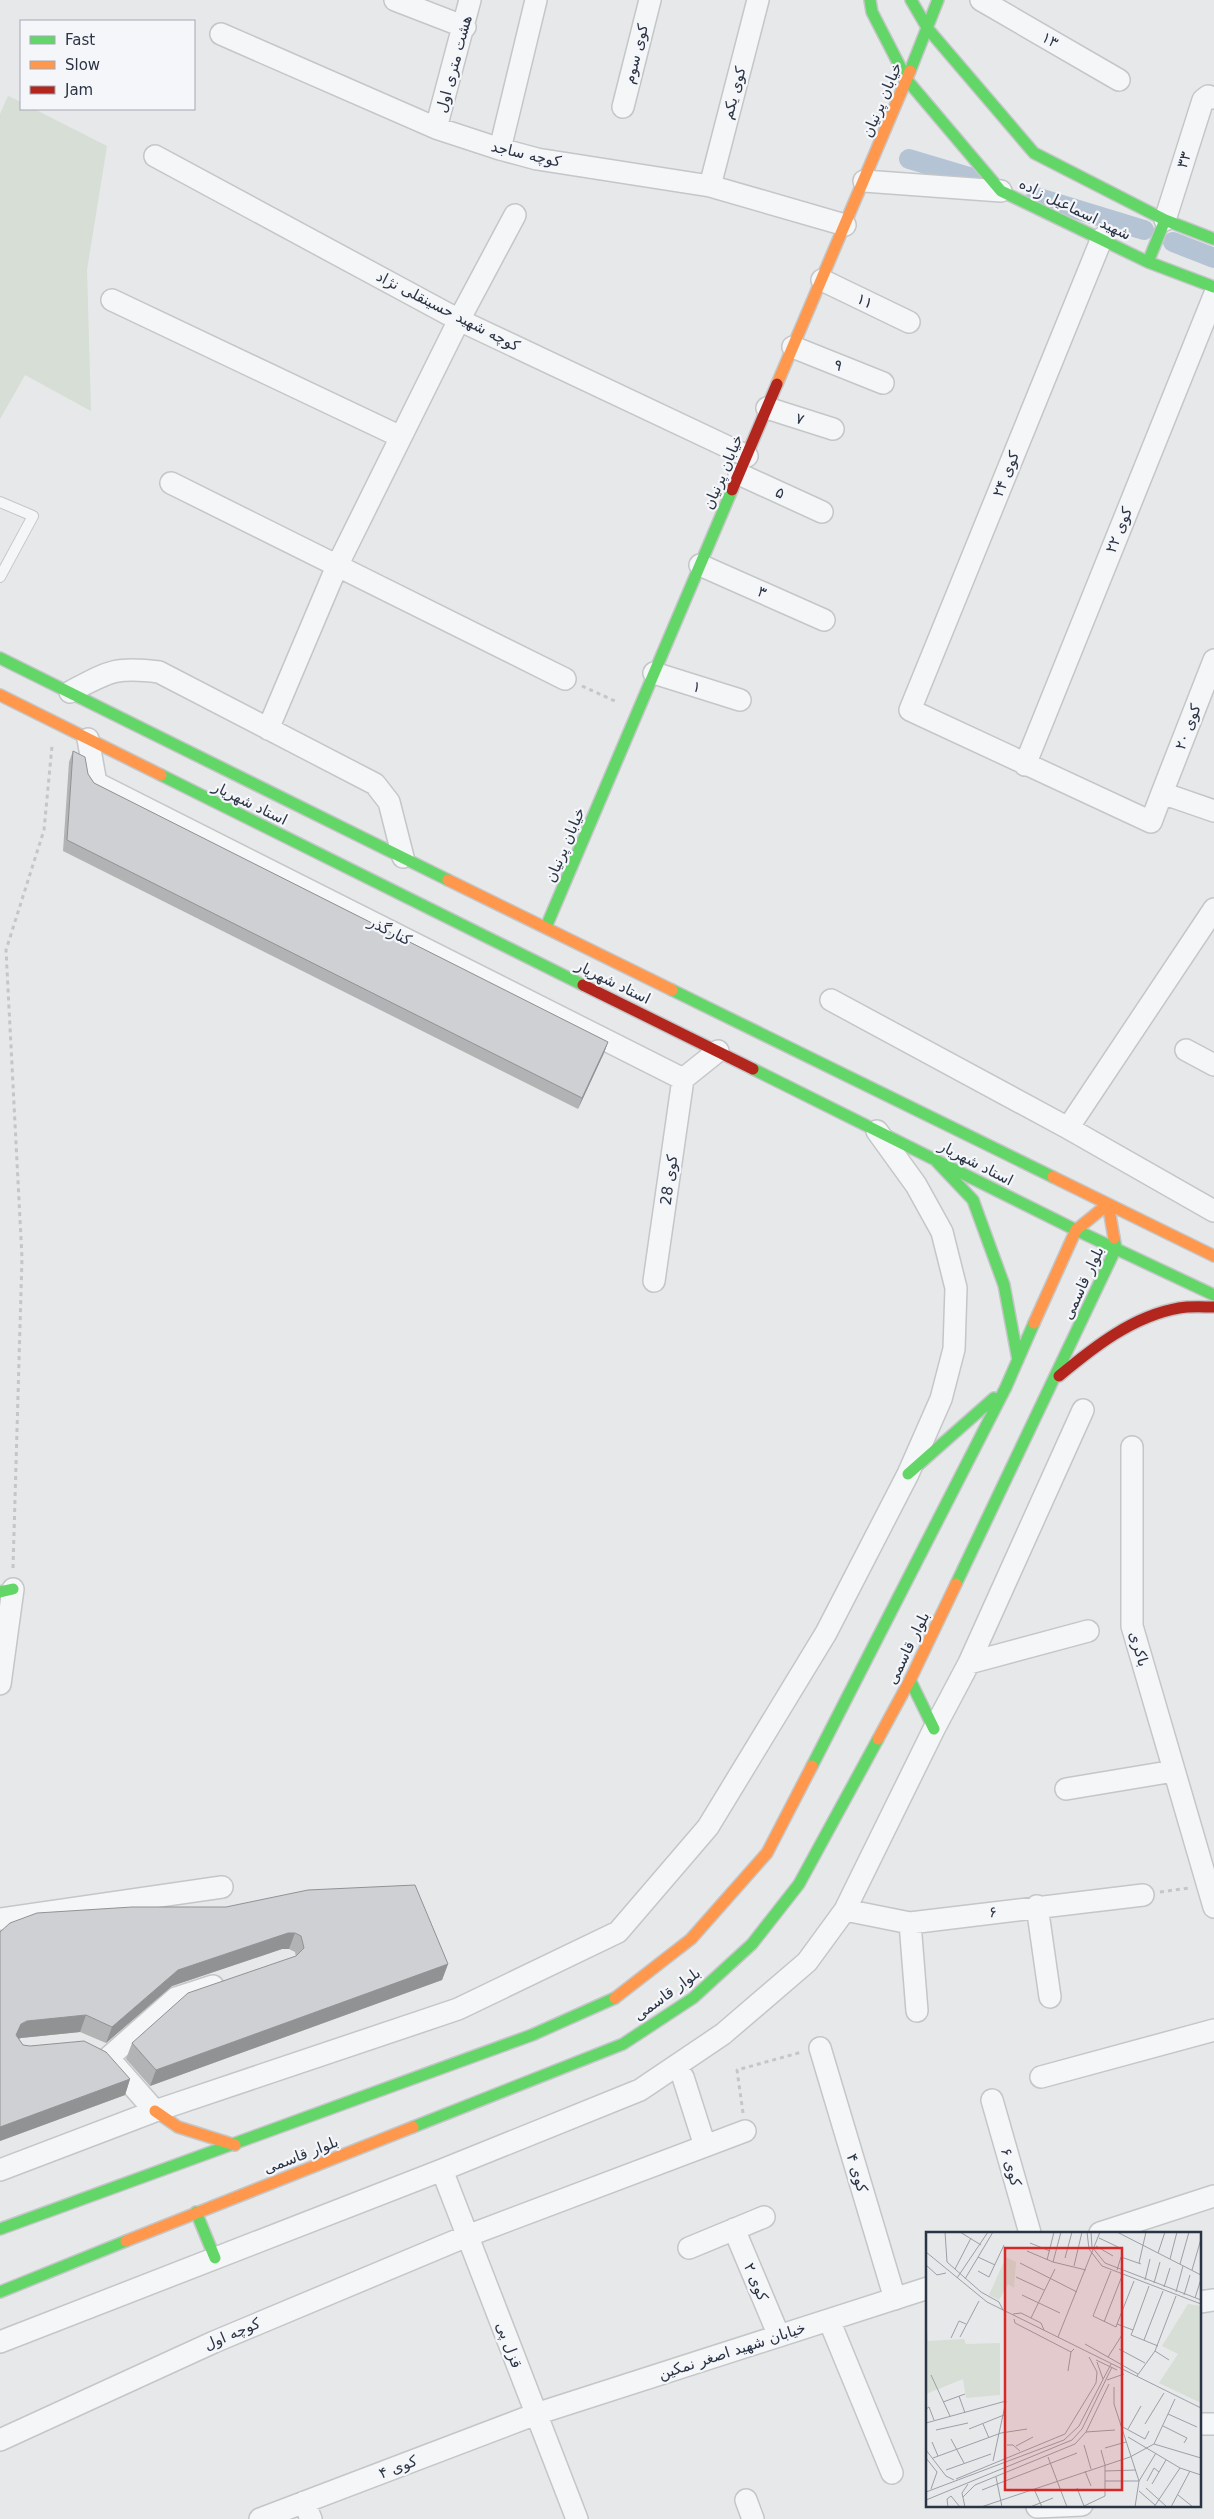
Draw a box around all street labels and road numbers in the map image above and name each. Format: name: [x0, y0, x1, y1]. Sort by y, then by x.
street label: هشت متری اول: [432, 13, 476, 115]
street label: کوی سوم: [620, 21, 652, 86]
street label: ۱۳: [1039, 28, 1061, 52]
street label: خیابان پرنیان: [858, 60, 907, 141]
street label: کوی یکم: [718, 64, 750, 121]
street label: کوچه ساجد: [489, 137, 564, 171]
street label: ۳۳: [1173, 150, 1195, 170]
street label: شهید اسماعیل زاده: [1016, 174, 1134, 244]
street label: کوچه شهید حسینقلی نژاد: [373, 267, 523, 355]
street label: ۱۱: [854, 289, 876, 313]
street label: ۹: [831, 355, 845, 375]
street label: ۷: [793, 409, 807, 429]
street label: خیابان پرنیان: [699, 432, 748, 513]
street label: کوی ۲۴: [989, 448, 1024, 499]
street label: ۵: [773, 483, 787, 503]
street label: کوی ۲۲: [1102, 504, 1137, 555]
street label: ۳: [755, 582, 769, 602]
street label: ۱: [690, 677, 704, 697]
street label: کوی ۲۰: [1171, 701, 1205, 752]
street label: استاد شهریار: [209, 777, 290, 829]
street label: خیابان پرنیان: [541, 805, 590, 886]
street label: کنارگذر: [365, 912, 415, 950]
street label: استاد شهریار: [572, 956, 653, 1008]
street label: استاد شهریار: [935, 1136, 1016, 1189]
street label: کوی 28: [657, 1153, 682, 1206]
street label: بلوار قاسمی: [1058, 1244, 1108, 1322]
street label: بلوار قاسمی: [883, 1609, 933, 1687]
street label: باکری: [1125, 1629, 1153, 1669]
street label: ۶: [988, 1903, 998, 1921]
street label: بلوار قاسمی: [630, 1964, 704, 2024]
street label: بلوار قاسمی: [261, 2133, 341, 2177]
street label: کوی ۶: [997, 2146, 1025, 2189]
street label: کوی ۴: [843, 2151, 872, 2195]
street label: کوی ۲: [740, 2260, 772, 2304]
street label: کوچه اول: [201, 2314, 264, 2354]
street label: قزل پی: [491, 2319, 526, 2371]
street label: خیابان شهید اصغر نمکین: [656, 2319, 808, 2383]
street label: کوی ۴: [376, 2451, 420, 2482]

